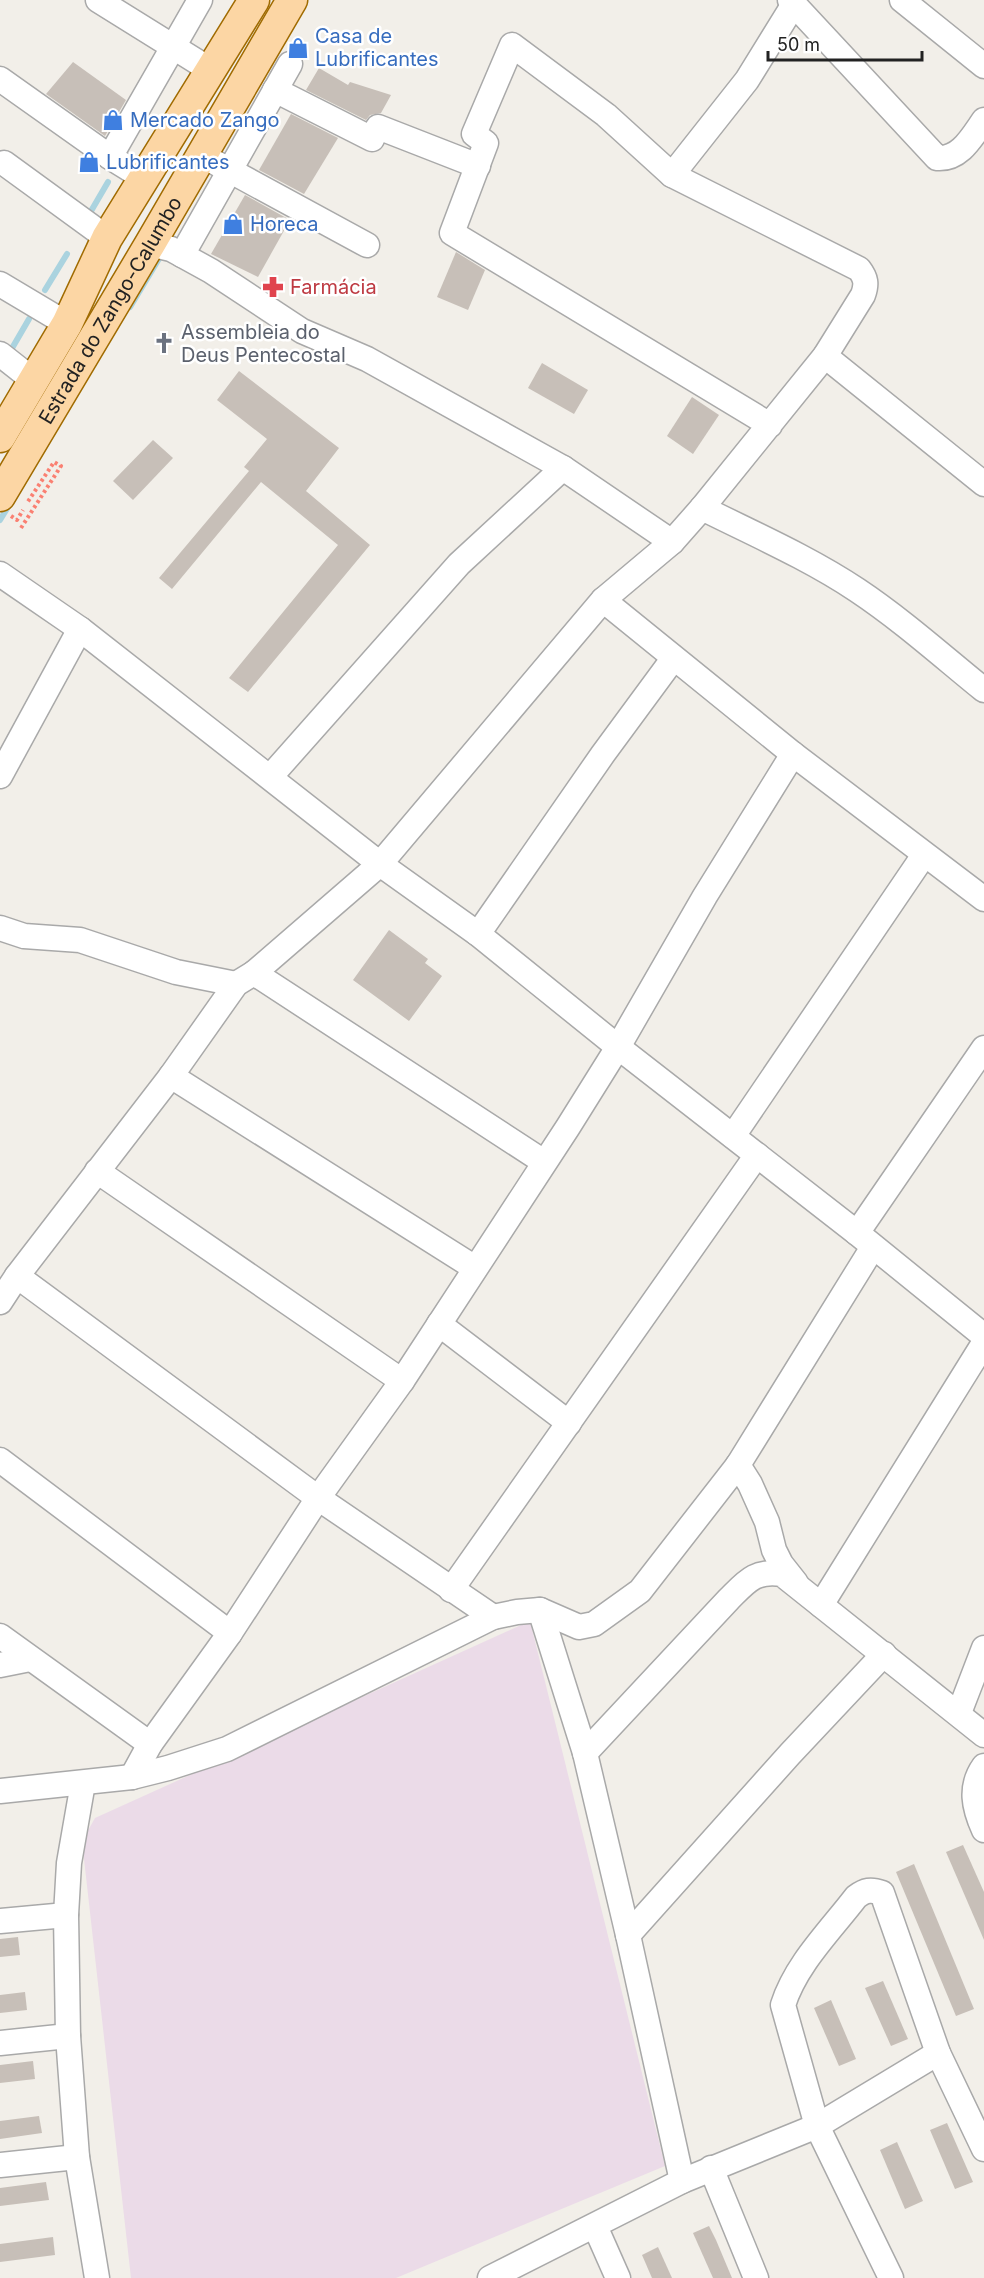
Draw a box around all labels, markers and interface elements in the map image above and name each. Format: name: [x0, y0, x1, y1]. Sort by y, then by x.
place label: Casa de Lubrificantes: [315, 24, 439, 71]
scale bar: [768, 24, 922, 62]
text: 50 m: [777, 34, 820, 55]
shop icon: Casa de Lubrificantes: [286, 36, 310, 60]
shop icon: Mercado Zango: [101, 108, 125, 132]
place label: Mercado Zango: [130, 108, 280, 132]
shop icon: Lubrificantes: [77, 150, 101, 174]
place label: Lubrificantes: [106, 150, 230, 174]
street label: Estrada do Zango-Calumbo: [34, 192, 187, 428]
shop icon: Horeca: [221, 212, 245, 236]
place label: Horeca: [250, 212, 319, 236]
pharmacy icon: Farmácia: [261, 275, 285, 299]
place label: Farmácia: [290, 275, 377, 299]
place label: Assembleia do Deus Pentecostal: [181, 320, 346, 367]
church icon: Assembleia do Deus Pentecostal: [152, 331, 176, 355]

